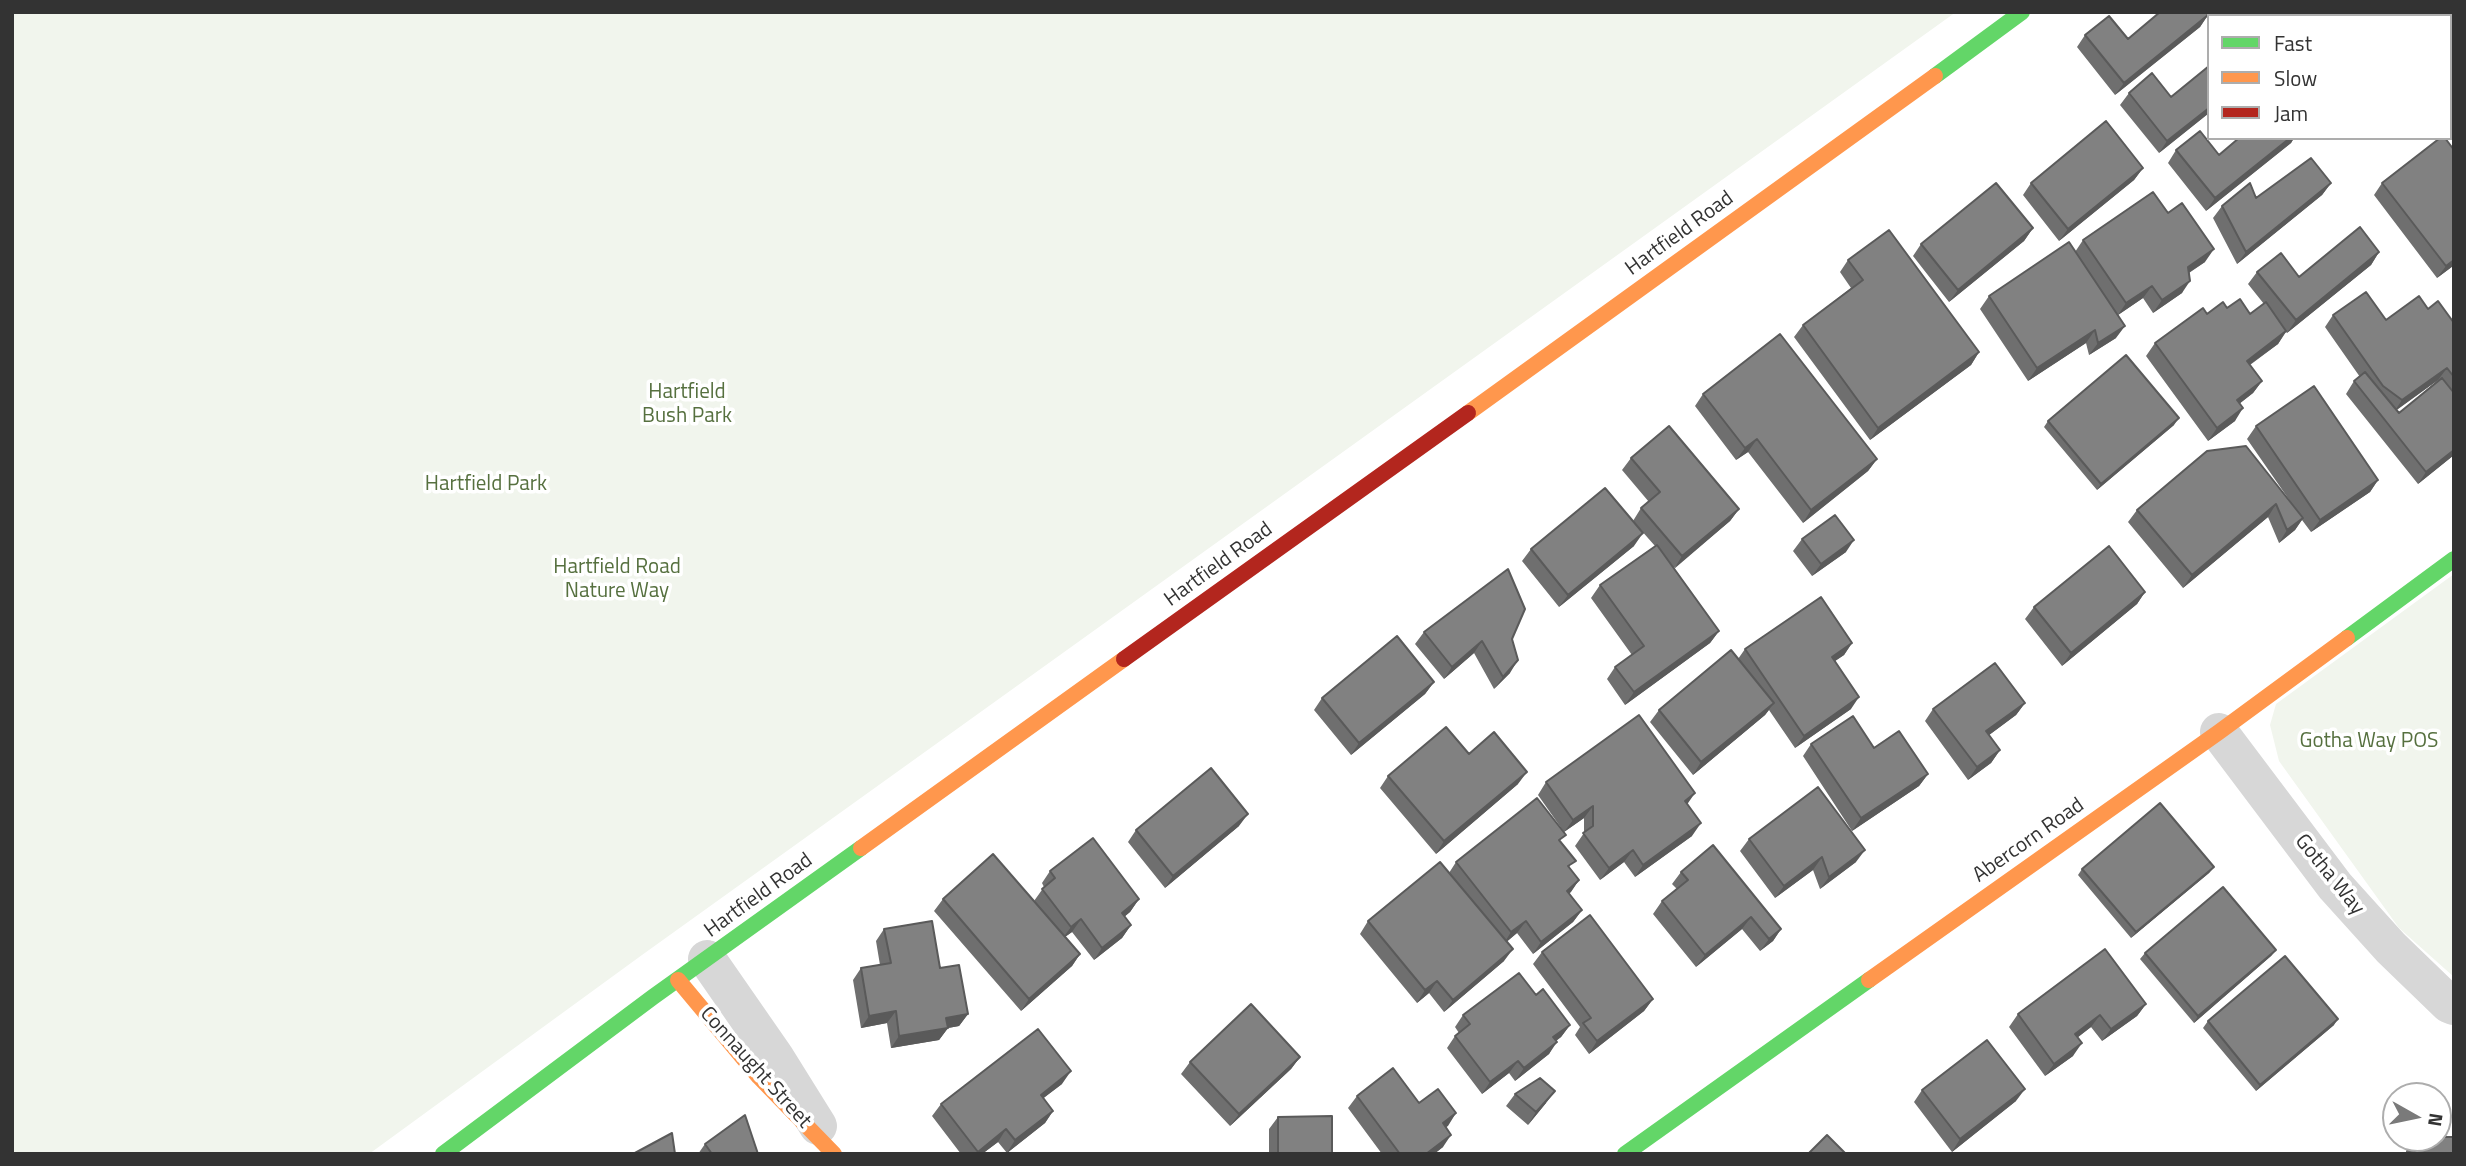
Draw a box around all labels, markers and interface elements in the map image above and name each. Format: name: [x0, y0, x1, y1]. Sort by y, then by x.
legend: [2207, 14, 2452, 140]
text: Fast: [2274, 27, 2312, 59]
text: Slow: [2274, 62, 2317, 94]
text: Jam: [2274, 97, 2308, 129]
street label: Hartfield Road: [1621, 186, 1739, 282]
park label: Hartfield Bush Park: [642, 380, 732, 430]
park label: Hartfield Park: [425, 472, 547, 498]
street label: Hartfield Road: [1160, 517, 1278, 613]
park label: Hartfield Road Nature Way: [553, 555, 681, 605]
park label: Gotha Way POS: [2300, 729, 2438, 755]
street label: Abercorn Road: [1969, 793, 2089, 889]
street label: Gotha Way: [2289, 830, 2369, 920]
street label: Hartfield Road: [700, 848, 818, 944]
street label: Connaught Street: [694, 1002, 816, 1134]
north arrow: [2382, 1082, 2452, 1152]
text: N: [2421, 1111, 2452, 1129]

